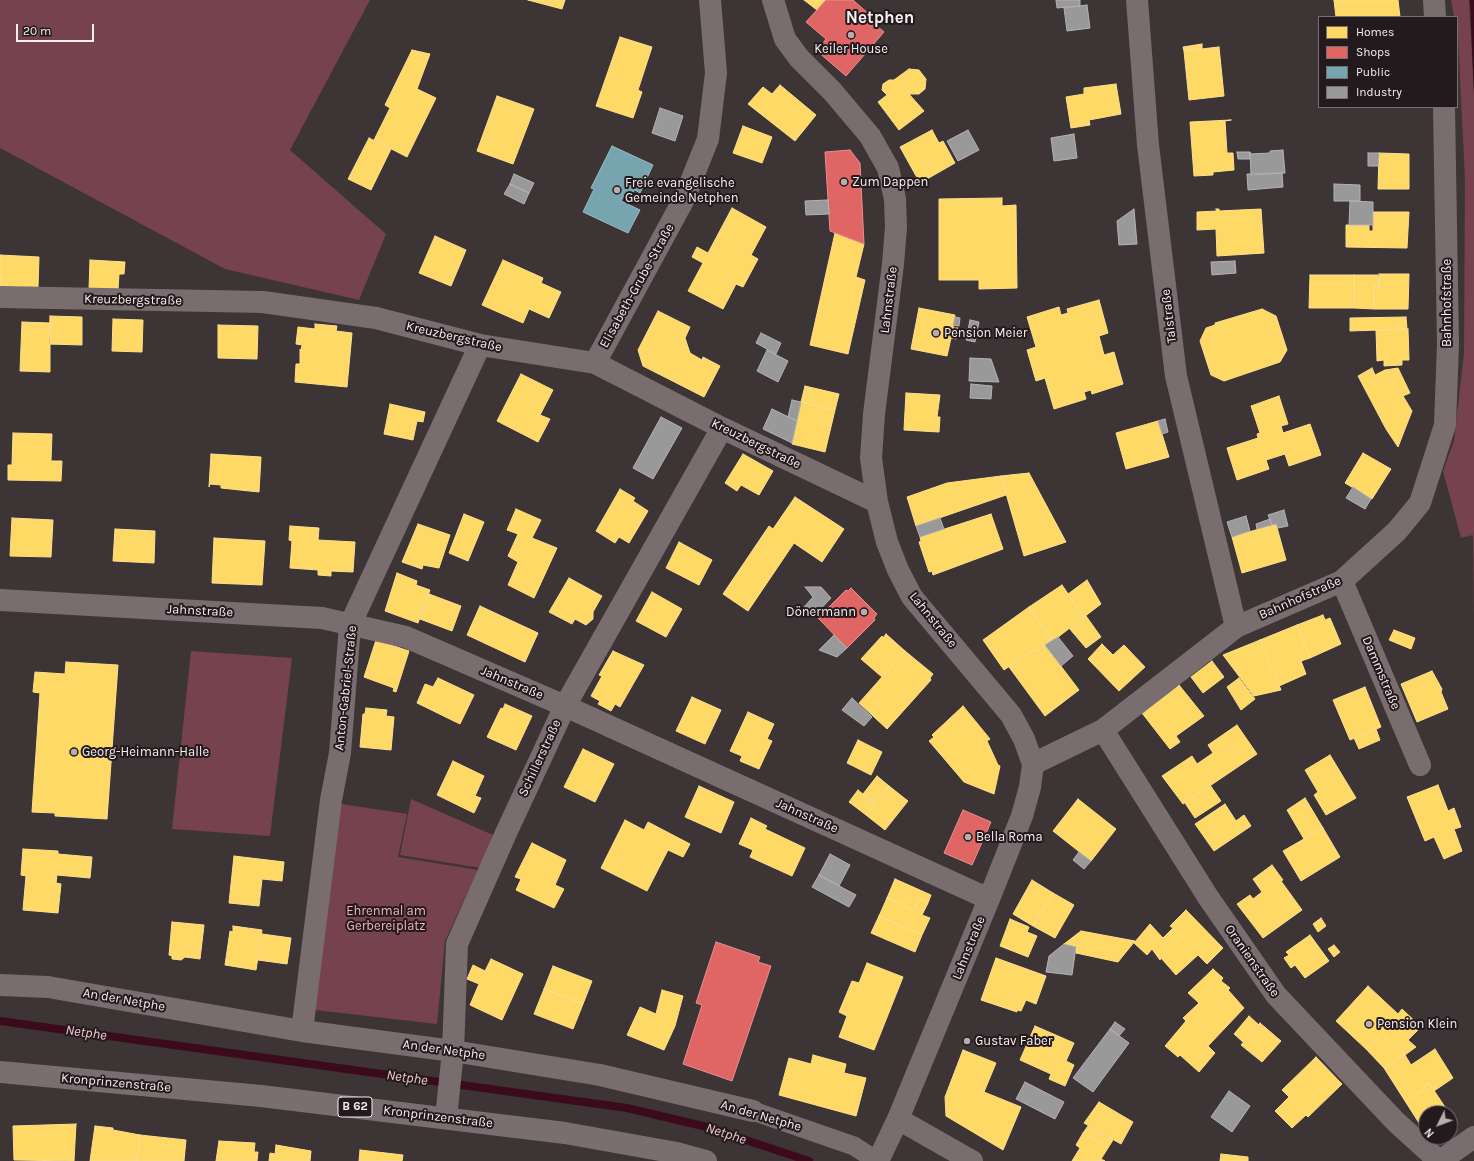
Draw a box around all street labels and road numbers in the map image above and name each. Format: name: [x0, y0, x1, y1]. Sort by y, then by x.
street label: Elisabeth-Grube-Straße: [596, 221, 678, 351]
street label: Bahnhofstraße: [1439, 259, 1455, 347]
street label: Lahnstraße: [877, 266, 901, 334]
street label: Talstraße: [1158, 288, 1180, 344]
street label: Kreuzbergstraße: [84, 291, 182, 309]
street label: Kreuzbergstraße: [405, 318, 503, 356]
street label: Kreuzbergstraße: [709, 416, 803, 472]
street label: Bahnhofstraße: [1257, 573, 1343, 623]
street label: Lahnstraße: [906, 589, 960, 651]
street label: Jahnstraße: [166, 601, 234, 621]
street label: Anton-Gabriel-Straße: [332, 625, 360, 751]
street label: Dammstraße: [1359, 634, 1403, 712]
street label: Jahnstraße: [478, 663, 546, 703]
street label: Schillerstraße: [515, 717, 565, 799]
street label: Jahnstraße: [774, 795, 840, 837]
street label: Lahnstraße: [949, 914, 989, 982]
street label: Oranienstraße: [1221, 922, 1283, 1000]
street label: An der Netphe: [82, 985, 166, 1015]
street label: An der Netphe: [402, 1036, 486, 1064]
street label: Kronprinzenstraße: [60, 1070, 172, 1096]
road number: B 62: [338, 1097, 372, 1117]
street label: An der Netphe: [719, 1097, 803, 1135]
street label: Kronprinzenstraße: [382, 1103, 494, 1131]

